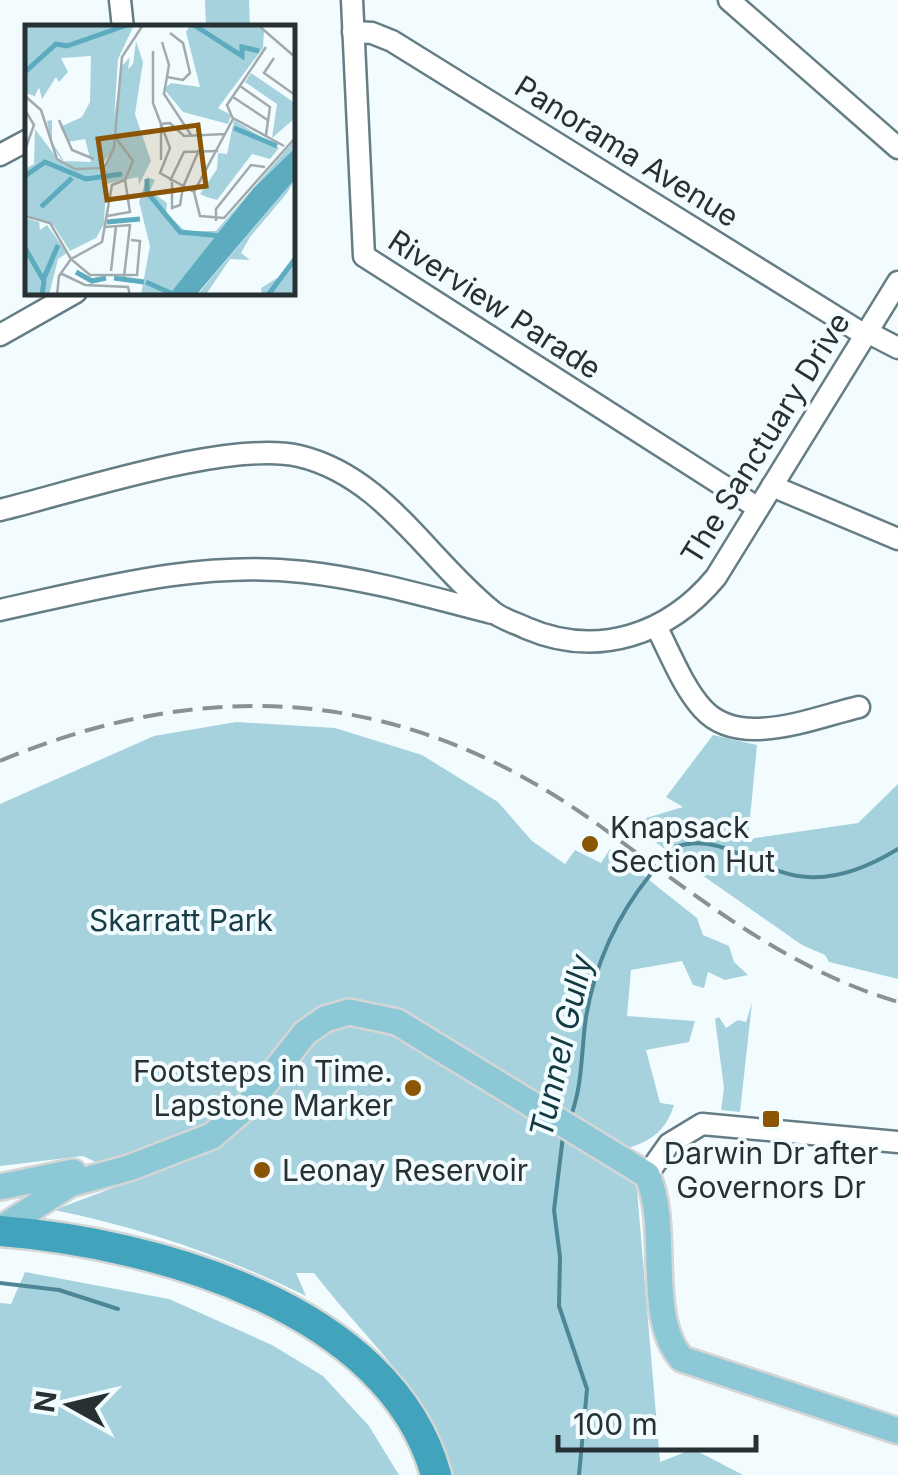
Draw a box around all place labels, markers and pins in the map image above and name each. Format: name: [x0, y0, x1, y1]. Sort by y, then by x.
place label: Knapsack Section Hut: [610, 809, 775, 879]
marker: Knapsack Section Hut: [579, 833, 601, 855]
place label: Footsteps in Time. Lapstone Marker: [133, 1053, 393, 1123]
marker: Footsteps in Time. Lapstone Marker: [402, 1077, 424, 1099]
marker: Darwin Dr after Governors Dr: [760, 1108, 782, 1130]
place label: Darwin Dr after Governors Dr: [664, 1135, 878, 1205]
place label: Leonay Reservoir: [282, 1152, 528, 1188]
marker: Leonay Reservoir: [251, 1159, 273, 1181]

